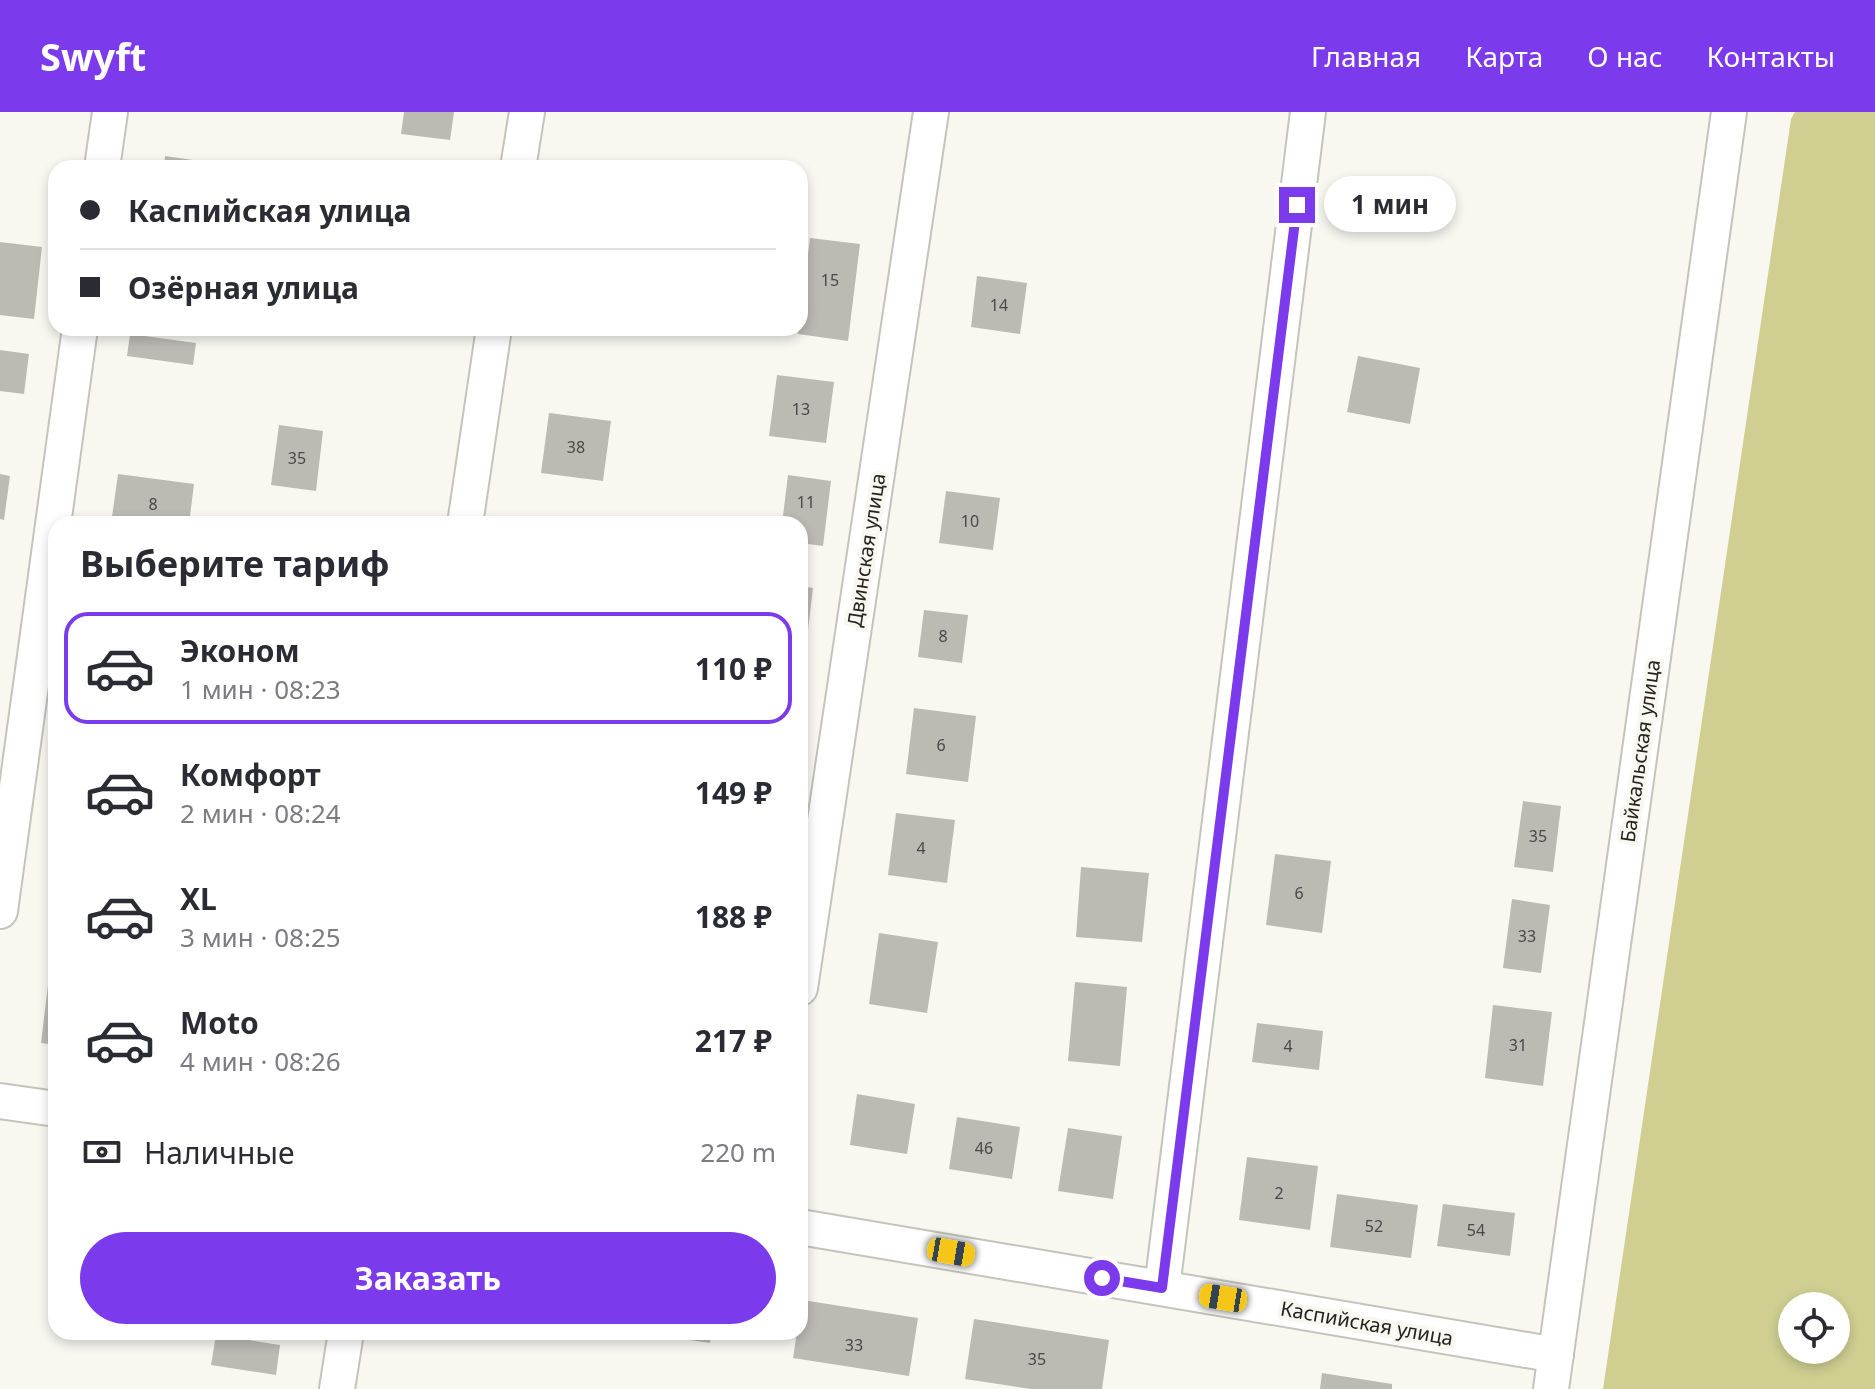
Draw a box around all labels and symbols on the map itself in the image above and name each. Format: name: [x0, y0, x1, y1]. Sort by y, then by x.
callout: 1 мин: [1325, 177, 1457, 233]
route end: [1279, 187, 1315, 223]
house number: 15: [821, 269, 839, 291]
house number: 14: [990, 294, 1008, 316]
house number: 13: [792, 398, 810, 420]
house number: 38: [567, 436, 585, 458]
house number: 35: [288, 447, 306, 469]
street label: Двинская улица: [841, 471, 891, 629]
house number: 11: [797, 491, 815, 513]
house number: 8: [148, 493, 158, 515]
house number: 10: [961, 510, 979, 532]
house number: 8: [938, 625, 948, 647]
street label: Байкальская улица: [1614, 658, 1666, 844]
house number: 6: [936, 734, 946, 756]
house number: 35: [1529, 825, 1547, 847]
house number: 4: [916, 837, 926, 859]
house number: 6: [1294, 882, 1304, 904]
house number: 33: [1518, 925, 1536, 947]
house number: 31: [1509, 1034, 1527, 1056]
house number: 4: [1283, 1035, 1293, 1057]
house number: 46: [975, 1137, 993, 1159]
house number: 2: [1274, 1182, 1284, 1204]
house number: 52: [1365, 1215, 1383, 1237]
house number: 54: [1467, 1219, 1485, 1241]
car: [925, 1236, 977, 1268]
route start: [1084, 1260, 1120, 1296]
car: [1197, 1282, 1249, 1314]
street label: Каспийская улица: [1279, 1295, 1455, 1351]
house number: 33: [845, 1334, 863, 1356]
house number: 35: [1028, 1348, 1046, 1370]

